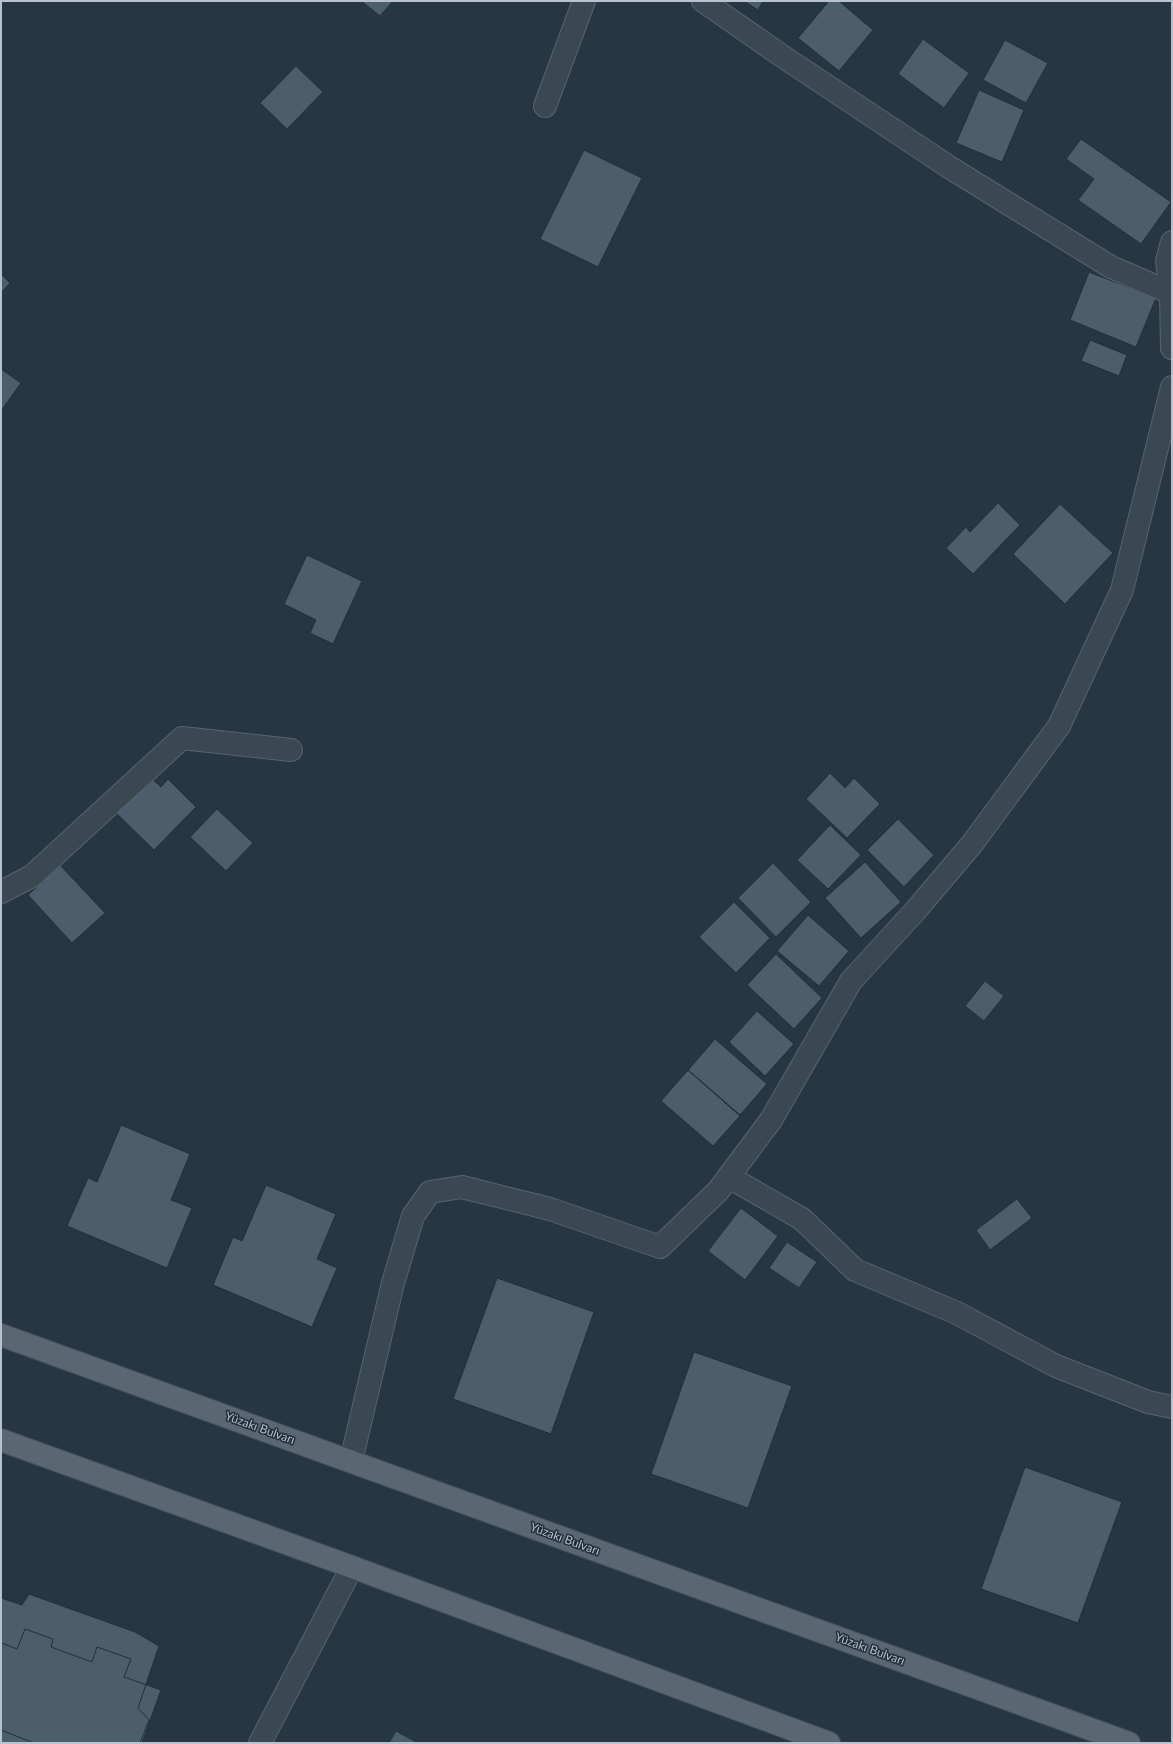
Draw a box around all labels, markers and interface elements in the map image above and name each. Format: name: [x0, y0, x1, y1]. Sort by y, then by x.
street label: Yüzakı Bulvarı: [223, 1408, 297, 1447]
street label: Yüzakı Bulvarı: [528, 1519, 602, 1558]
street label: Yüzakı Bulvarı: [833, 1629, 907, 1668]

